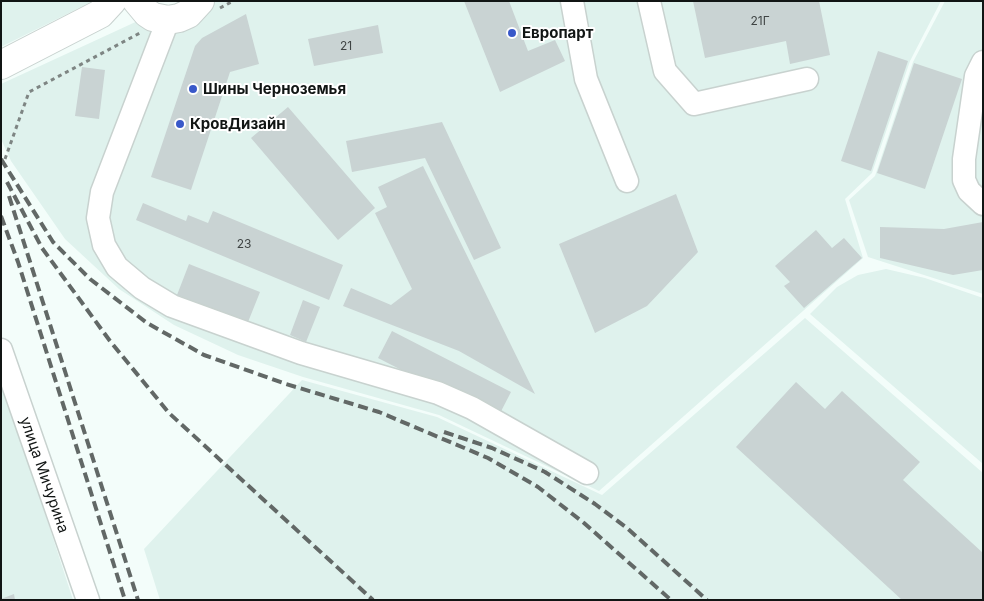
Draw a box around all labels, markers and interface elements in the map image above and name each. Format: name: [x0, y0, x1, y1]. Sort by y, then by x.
house number: 21Г: [750, 14, 770, 28]
place label: Европарт: [522, 24, 593, 42]
marker: Европарт: [506, 27, 518, 39]
house number: 21: [340, 39, 352, 53]
place label: Шины Черноземья: [203, 80, 346, 98]
marker: Шины Черноземья: [187, 83, 199, 95]
place label: КровДизайн: [190, 115, 286, 133]
marker: КровДизайн: [174, 118, 186, 130]
house number: 23: [237, 237, 251, 251]
street label: улица Мичурина: [16, 415, 72, 535]

